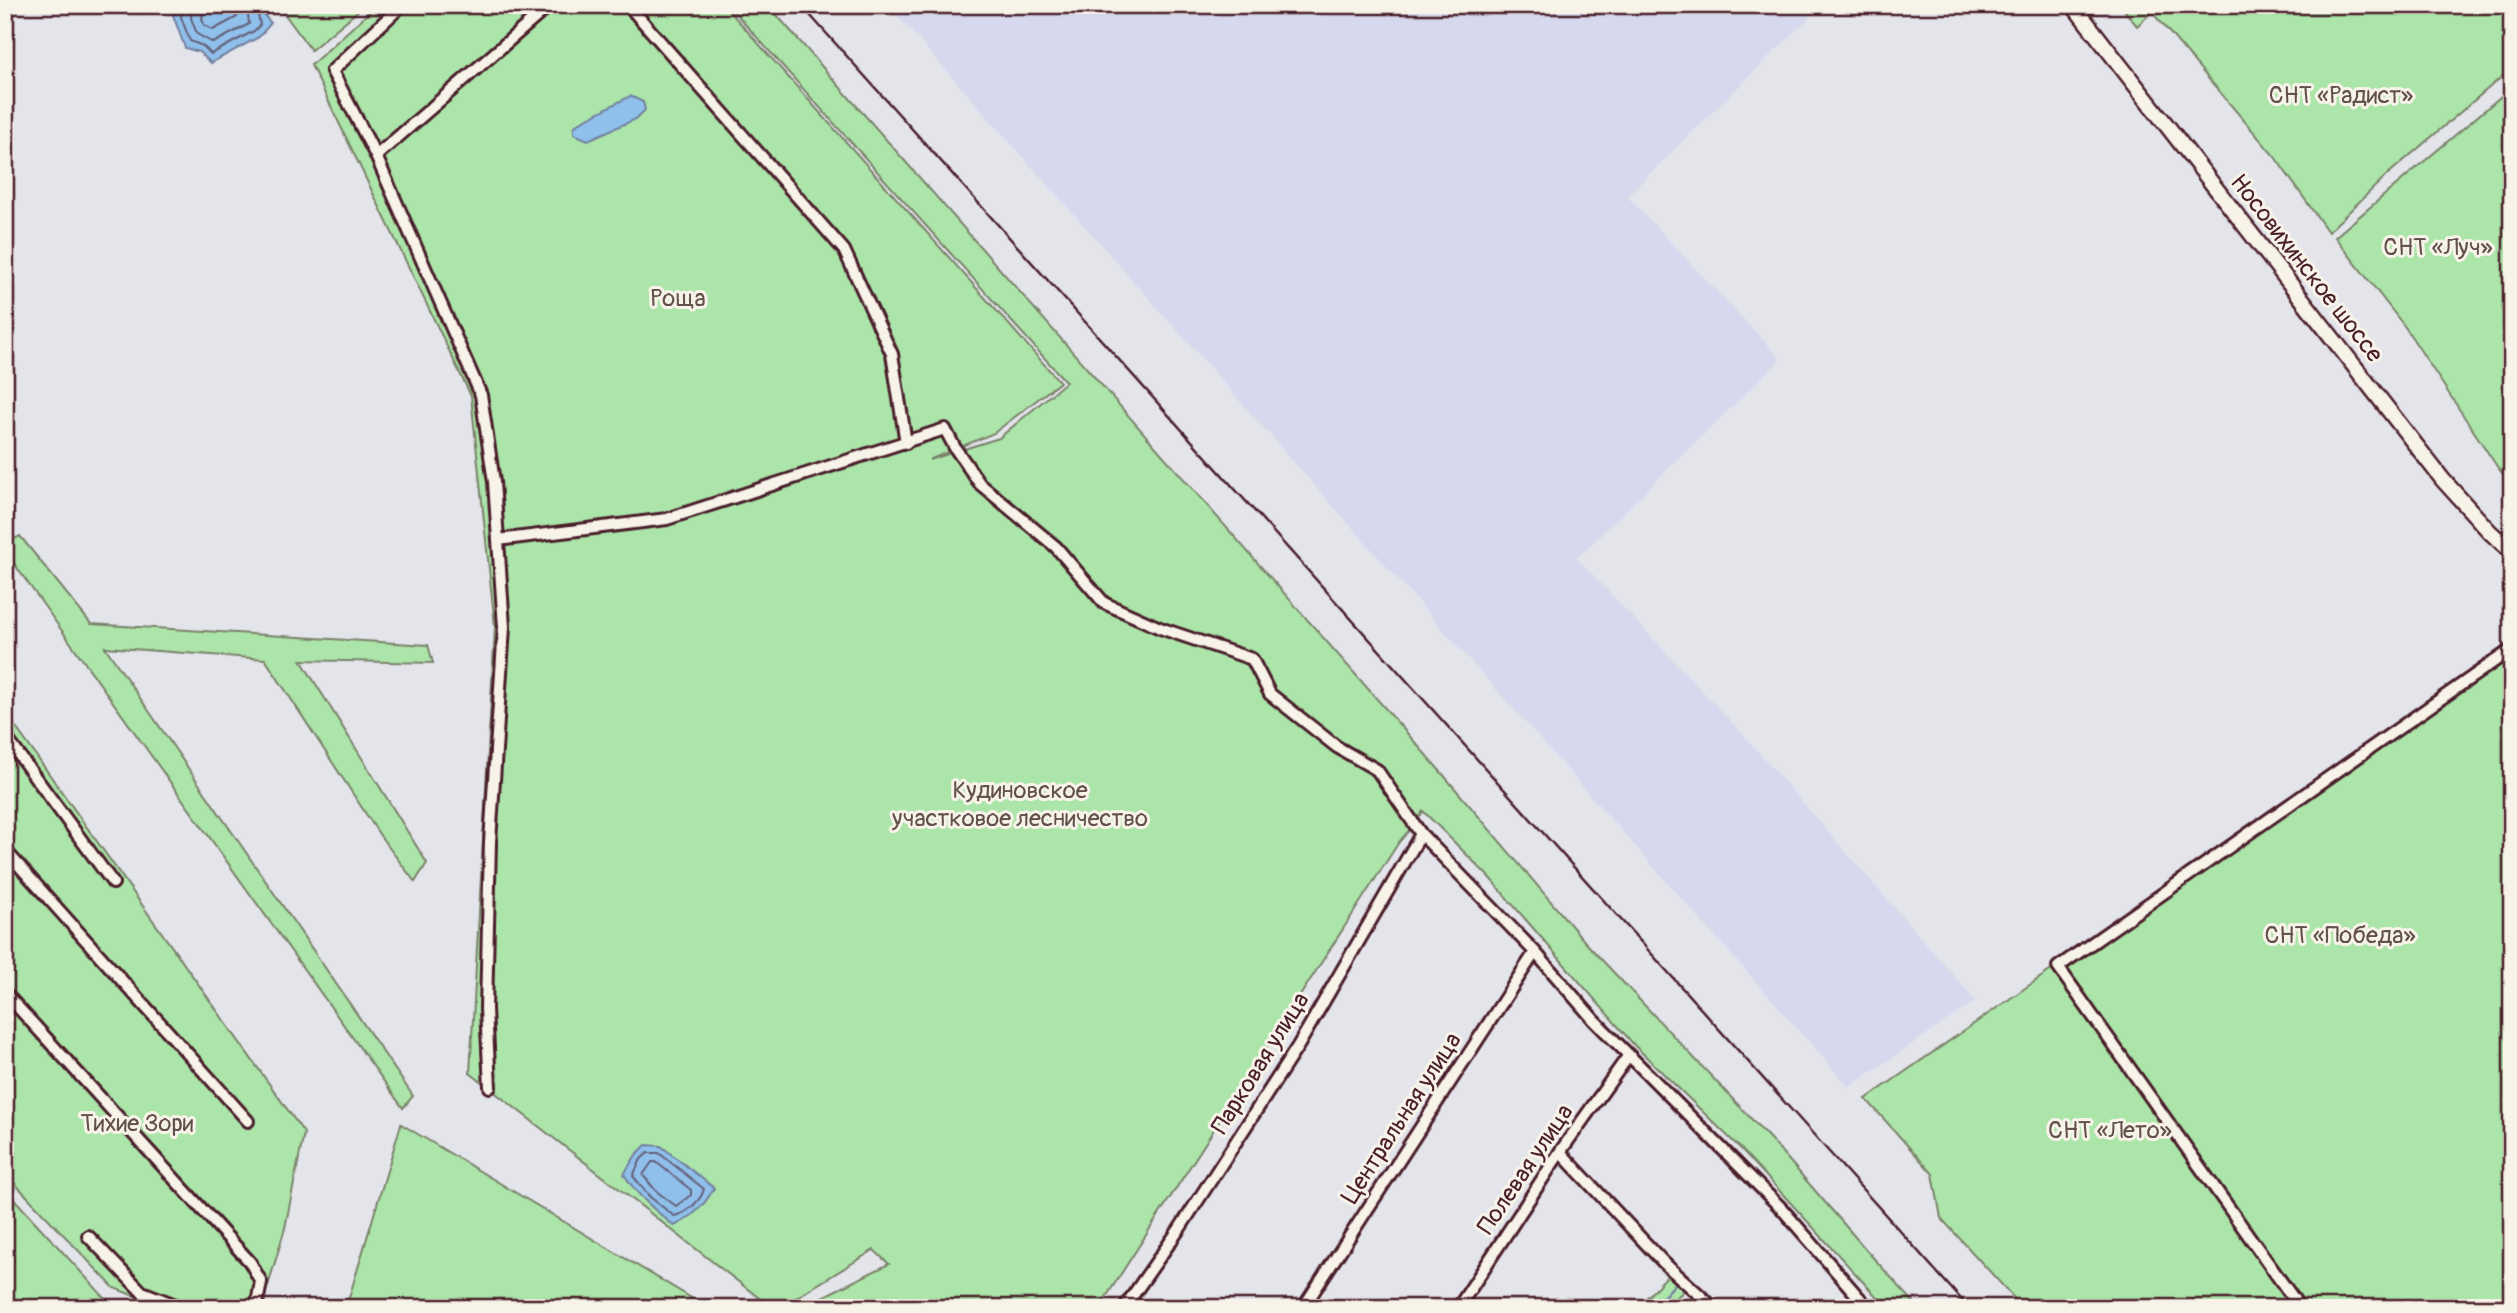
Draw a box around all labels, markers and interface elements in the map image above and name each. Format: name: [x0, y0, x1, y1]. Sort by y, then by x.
park label: СНТ «Радист»: [2269, 81, 2413, 110]
street label: Носовихинское шоссе: [2224, 168, 2389, 368]
park label: СНТ «Луч»: [2383, 233, 2493, 262]
park label: Роща: [650, 284, 706, 313]
park label: Кудиновское участковое лесничество: [891, 776, 1148, 833]
park label: СНТ «Победа»: [2264, 921, 2416, 950]
street label: Парковая улица: [1205, 987, 1315, 1139]
street label: Центральная улица: [1335, 1027, 1468, 1209]
street label: Полевая улица: [1471, 1099, 1580, 1240]
park label: Тихие Зори: [80, 1109, 194, 1138]
park label: СНТ «Лето»: [2048, 1116, 2172, 1145]

